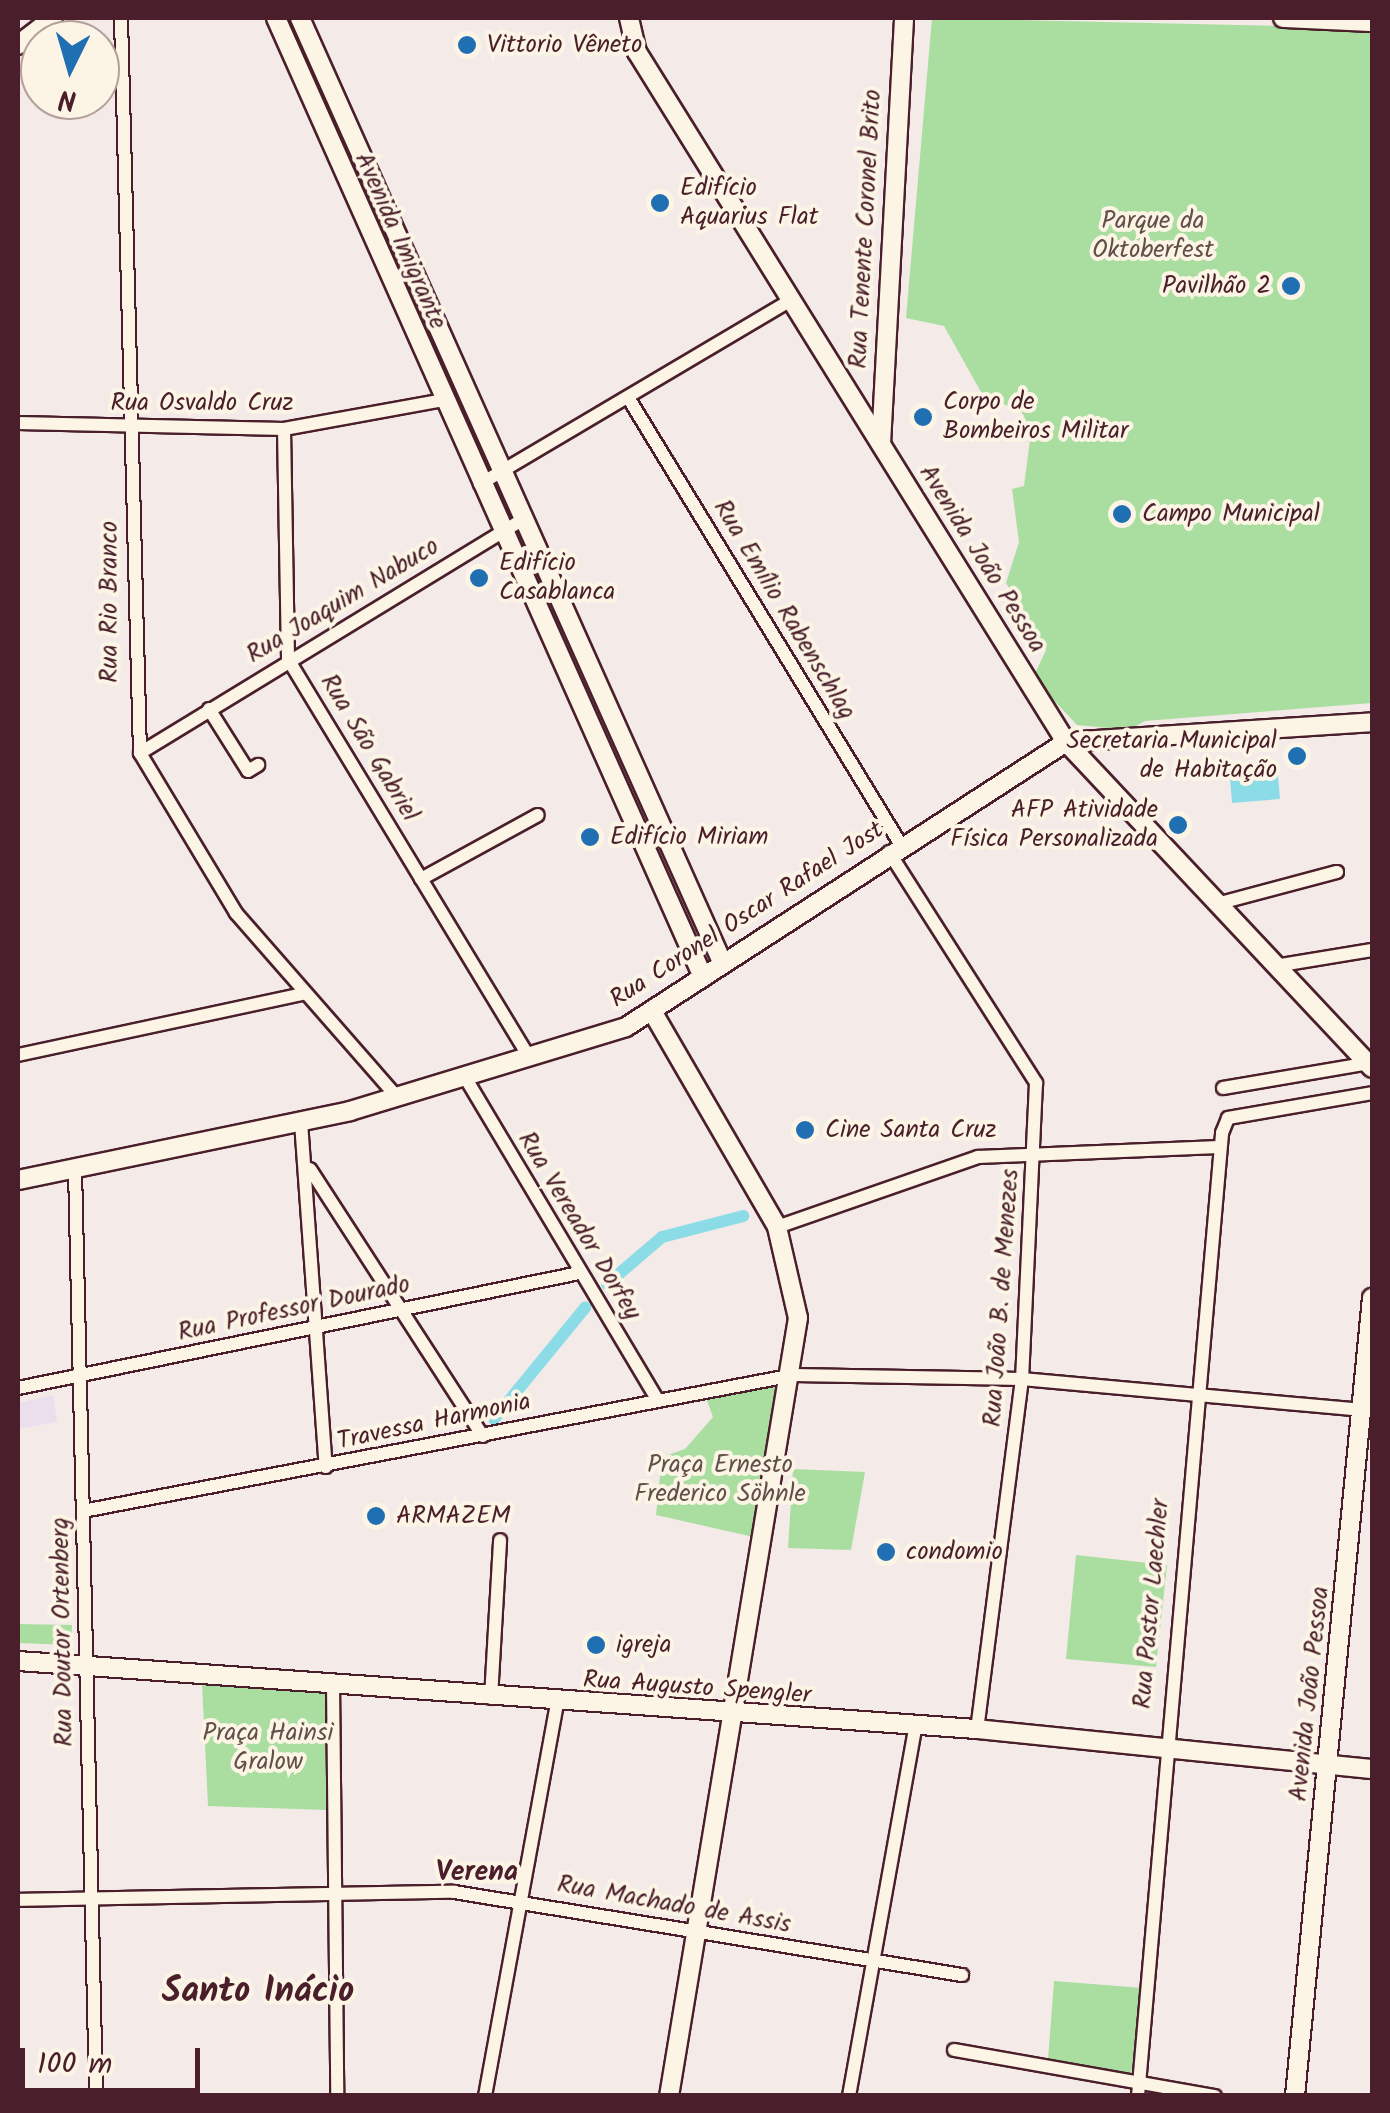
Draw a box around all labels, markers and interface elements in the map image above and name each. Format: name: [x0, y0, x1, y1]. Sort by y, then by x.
north arrow: [20, 20, 120, 120]
place label: Vittorio Vêneto: [487, 30, 642, 60]
marker: Vittorio Vêneto: [456, 34, 478, 56]
text: N: [57, 75, 78, 122]
street label: Rua Tenente Coronel Brito: [844, 89, 888, 369]
street label: Avenida Imigrante: [348, 148, 452, 334]
place label: Edifício Aquarius Flat: [680, 174, 818, 233]
marker: Edifício Aquarius Flat: [649, 192, 671, 214]
park label: Parque da Oktoberfest: [1092, 207, 1214, 266]
place label: Pavilhão 2: [1162, 271, 1271, 301]
marker: Pavilhão 2: [1280, 275, 1302, 297]
street label: Rua Osvaldo Cruz: [111, 388, 293, 418]
place label: Corpo de Bombeiros Militar: [943, 388, 1128, 447]
marker: Corpo de Bombeiros Militar: [912, 406, 934, 428]
street label: Avenida João Pessoa: [912, 460, 1052, 658]
street label: Rua Emílio Rabenschlag: [706, 495, 862, 725]
place label: Campo Municipal: [1142, 499, 1320, 529]
marker: Campo Municipal: [1111, 503, 1133, 525]
street label: Rua Rio Branco: [95, 521, 125, 683]
street label: Rua Joaquim Nabuco: [241, 532, 445, 670]
place label: Edifício Casablanca: [499, 549, 615, 608]
marker: Edifício Casablanca: [468, 567, 490, 589]
street label: Rua São Gabriel: [313, 669, 425, 827]
place label: Secretaria Municipal de Habitação: [1067, 727, 1277, 786]
marker: Secretaria Municipal de Habitação: [1286, 745, 1308, 767]
place label: AFP Atividade Física Personalizada: [950, 796, 1158, 855]
marker: AFP Atividade Física Personalizada: [1167, 814, 1189, 836]
street label: Rua Coronel Oscar Rafael Jost: [605, 815, 889, 1015]
place label: Edifício Miriam: [610, 822, 768, 852]
marker: Edifício Miriam: [579, 826, 601, 848]
place label: Cine Santa Cruz: [825, 1115, 997, 1145]
marker: Cine Santa Cruz: [794, 1119, 816, 1141]
street label: Rua Vereador Dorfey: [511, 1126, 647, 1326]
street label: Rua João B. de Menezes: [978, 1168, 1026, 1428]
street label: Rua Professor Dourado: [175, 1270, 413, 1348]
street label: Travessa Harmonia: [334, 1387, 534, 1457]
park label: Praça Ernesto Frederico Söhnle: [634, 1451, 806, 1510]
street label: Rua Pastor Laechler: [1128, 1498, 1176, 1710]
place label: ARMAZEM: [396, 1501, 511, 1531]
marker: ARMAZEM: [365, 1505, 387, 1527]
street label: Rua Doutor Ortenberg: [46, 1517, 80, 1747]
place label: condomio: [906, 1537, 1003, 1567]
marker: condomio: [875, 1541, 897, 1563]
street label: Avenida João Pessoa: [1284, 1585, 1336, 1803]
place label: igreja: [616, 1630, 671, 1660]
marker: igreja: [585, 1634, 607, 1656]
street label: Rua Augusto Spengler: [582, 1665, 812, 1711]
park label: Praça Hainsi Gralow: [203, 1719, 333, 1778]
district label: Verena: [436, 1856, 518, 1890]
street label: Rua Machado de Assis: [555, 1870, 793, 1940]
district label: Santo Inácio: [162, 1971, 354, 2013]
scale bar: [25, 2028, 205, 2090]
text: 100 m: [37, 2041, 112, 2089]

